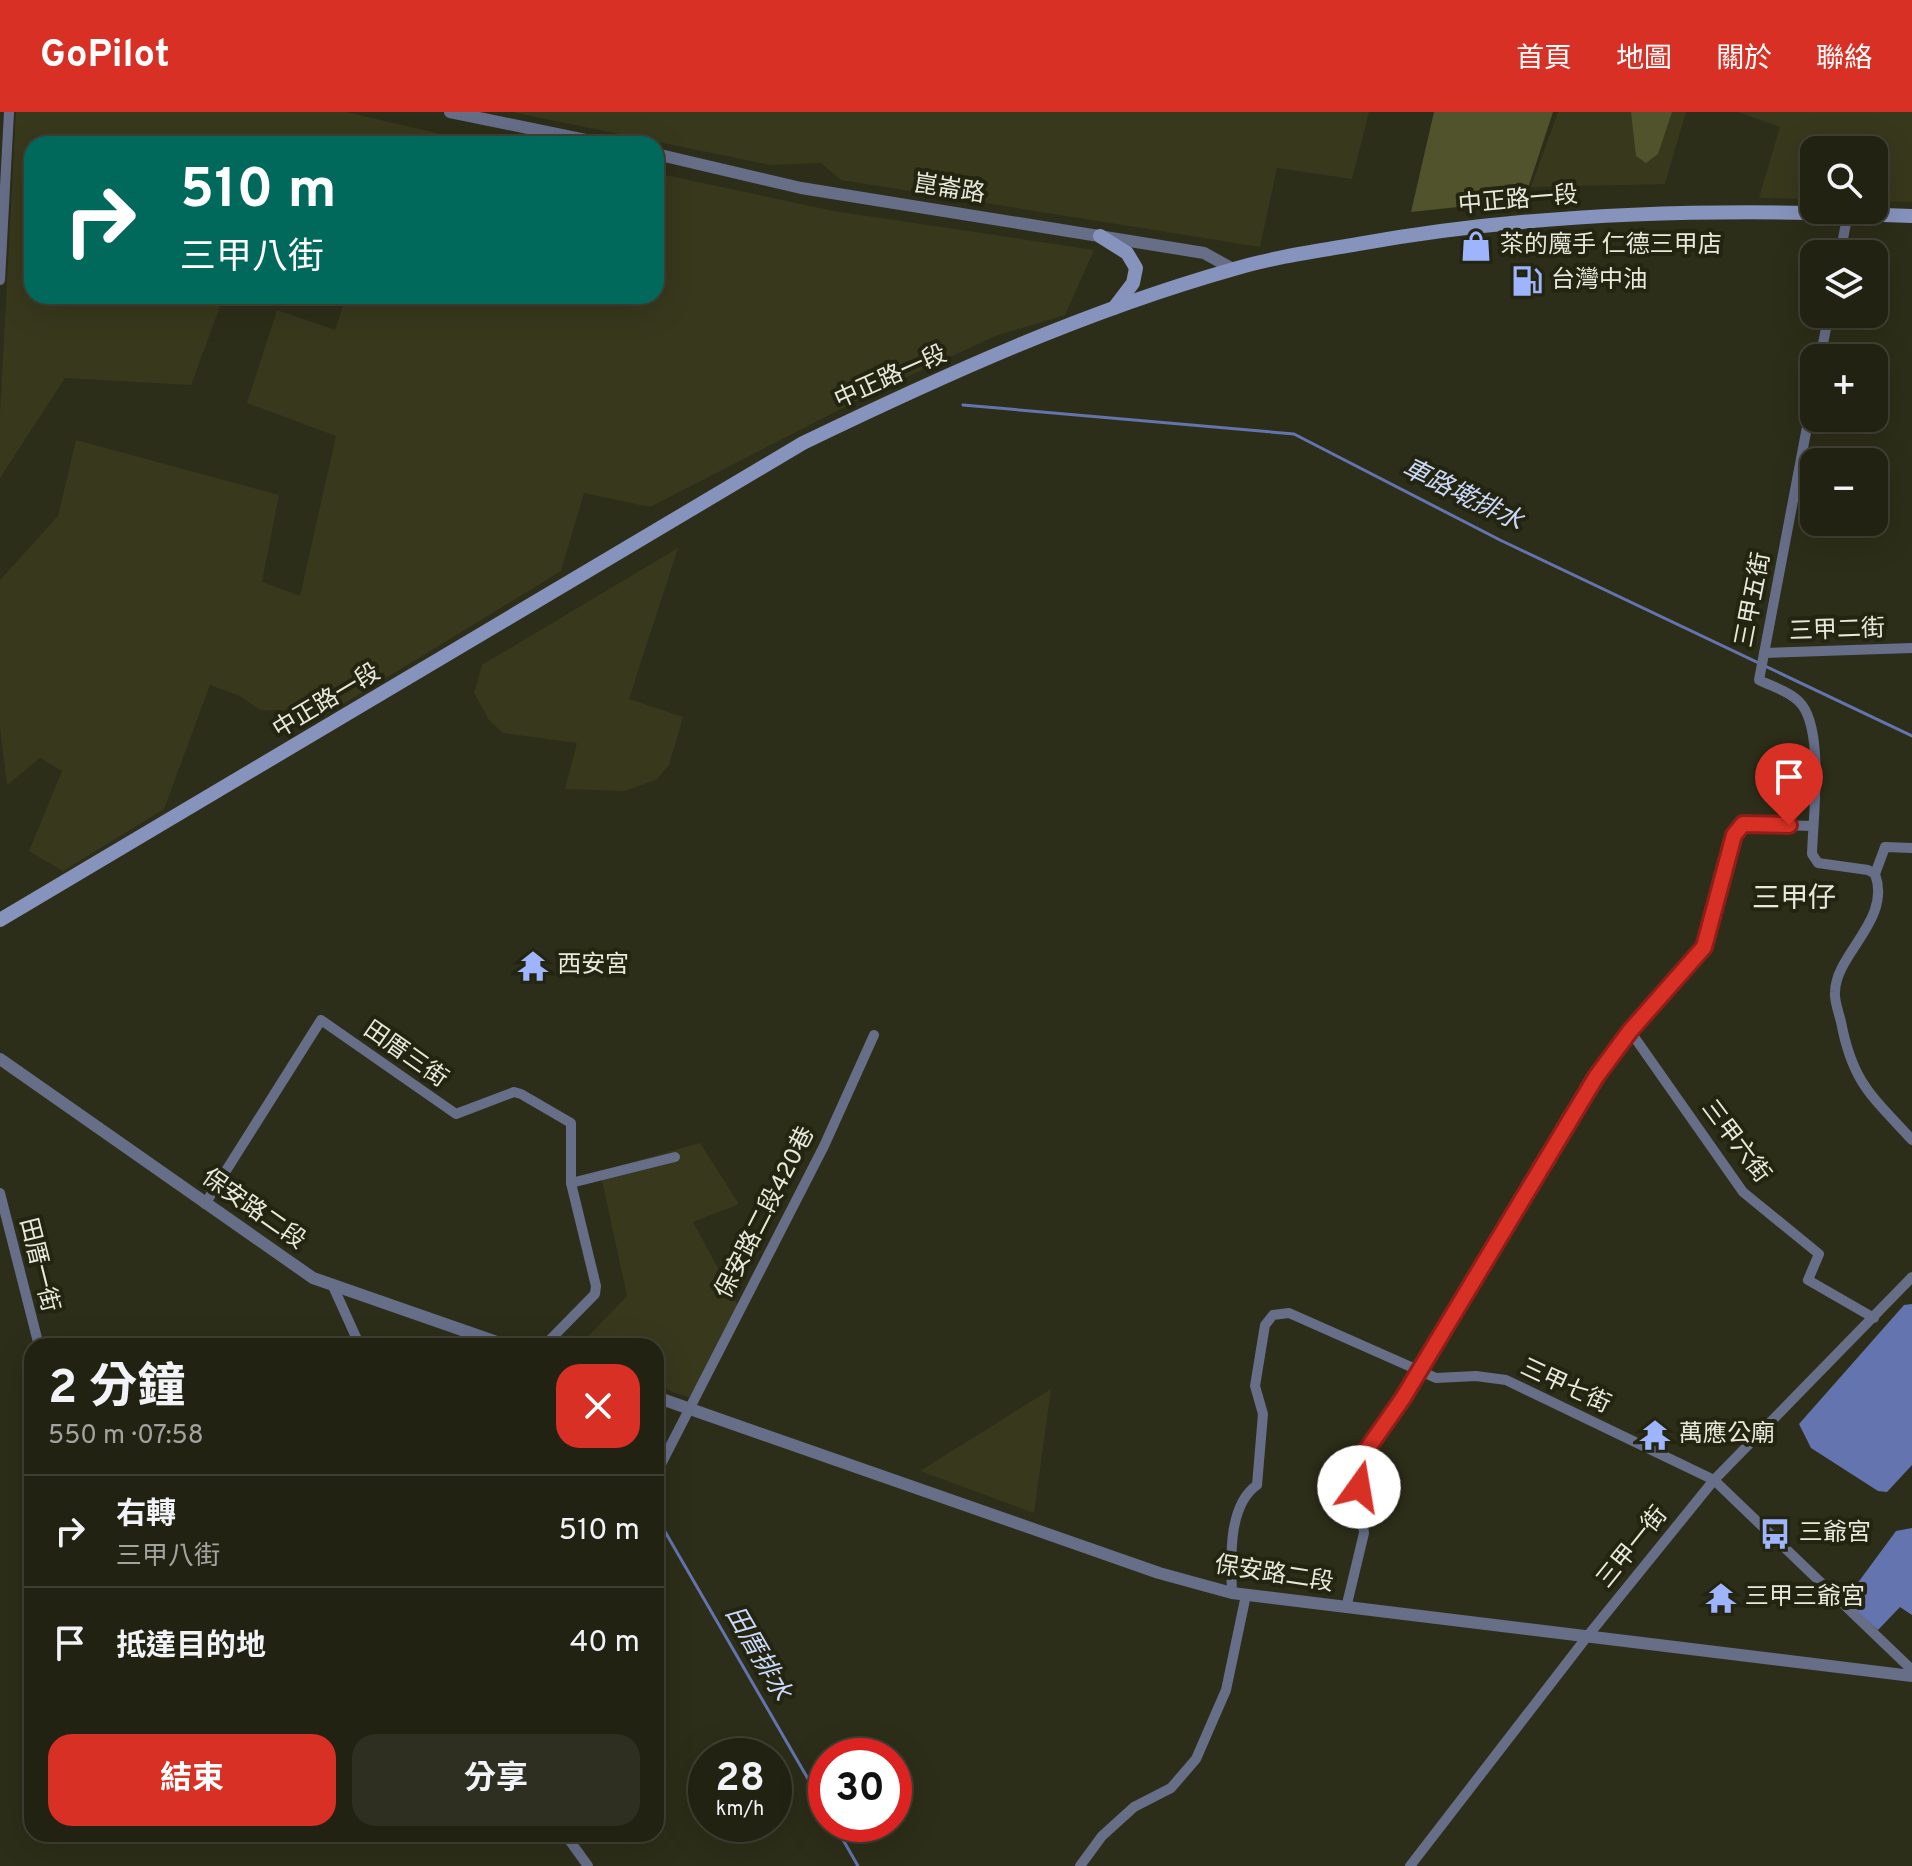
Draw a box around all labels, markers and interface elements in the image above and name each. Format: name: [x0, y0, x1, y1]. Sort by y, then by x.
text: GoPilot: [40, 32, 170, 81]
text: 首頁: [1516, 42, 1572, 78]
text: 地圖: [1616, 42, 1672, 78]
text: 關於: [1716, 42, 1772, 78]
text: 聯絡: [1816, 42, 1872, 78]
map controls: [1800, 136, 1888, 536]
button: search: [1800, 136, 1888, 224]
text: 510 m: [180, 157, 337, 227]
icon: right: [48, 168, 152, 272]
street label: 崑崙路: [911, 170, 987, 210]
street label: 中正路一段: [1457, 181, 1579, 221]
shop icon: 茶的魔手 仁德三甲店: [1459, 229, 1493, 263]
place label: 茶的魔手 仁德三甲店: [1500, 231, 1722, 261]
text: 三甲八街: [180, 236, 324, 282]
button: layers: [1800, 240, 1888, 328]
fuel station icon: 台灣中油: [1510, 264, 1544, 298]
place label: 台灣中油: [1551, 266, 1647, 296]
street label: 中正路一段: [830, 340, 952, 416]
button: +: [1800, 344, 1888, 432]
button: −: [1800, 448, 1888, 536]
water label: 車路墘排水: [1396, 453, 1529, 540]
street label: 三甲五街: [1730, 550, 1778, 650]
street label: 三甲二街: [1789, 614, 1885, 648]
street label: 中正路一段: [268, 658, 386, 746]
pin: [1755, 743, 1823, 825]
icon: arrive: [1767, 755, 1811, 799]
district label: 三甲仔: [1752, 882, 1836, 918]
temple icon: 西安宮: [516, 949, 550, 983]
place label: 西安宮: [557, 951, 629, 981]
street label: 田厝三街: [357, 1015, 453, 1095]
street label: 三甲六街: [1694, 1095, 1776, 1189]
street label: 保安路二段420巷: [710, 1122, 822, 1304]
street label: 保安路二段: [195, 1163, 311, 1257]
street label: 田厝一街: [12, 1215, 64, 1315]
street label: 三甲七街: [1515, 1353, 1615, 1421]
text: 2 分鐘: [48, 1360, 185, 1420]
button: close: [556, 1364, 640, 1448]
temple icon: 萬應公廟: [1638, 1418, 1672, 1452]
text: 550 m · 07:58: [48, 1420, 204, 1453]
place label: 萬應公廟: [1679, 1420, 1775, 1450]
position arrow: [1317, 1445, 1401, 1529]
text: 右轉: [116, 1497, 176, 1534]
street label: 三甲一街: [1591, 1501, 1675, 1595]
icon: right: [48, 1509, 92, 1553]
text: 510 m: [558, 1513, 640, 1550]
bus stop icon: 三爺宮: [1758, 1517, 1792, 1551]
place label: 三爺宮: [1799, 1519, 1871, 1549]
text: 三甲八街: [116, 1541, 220, 1574]
street label: 保安路二段: [1212, 1551, 1336, 1599]
temple icon: 三甲三爺宮: [1704, 1581, 1738, 1615]
place label: 三甲三爺宮: [1745, 1583, 1865, 1613]
water label: 田厝排水: [717, 1601, 798, 1708]
icon: arrive: [48, 1621, 92, 1665]
text: 40 m: [570, 1625, 640, 1662]
text: 抵達目的地: [116, 1629, 266, 1666]
button: 結束: [48, 1734, 336, 1826]
button: 分享: [352, 1734, 640, 1826]
speed limit sign: 30: [808, 1738, 912, 1842]
text: 28: [715, 1755, 765, 1805]
text: km/h: [716, 1797, 764, 1823]

